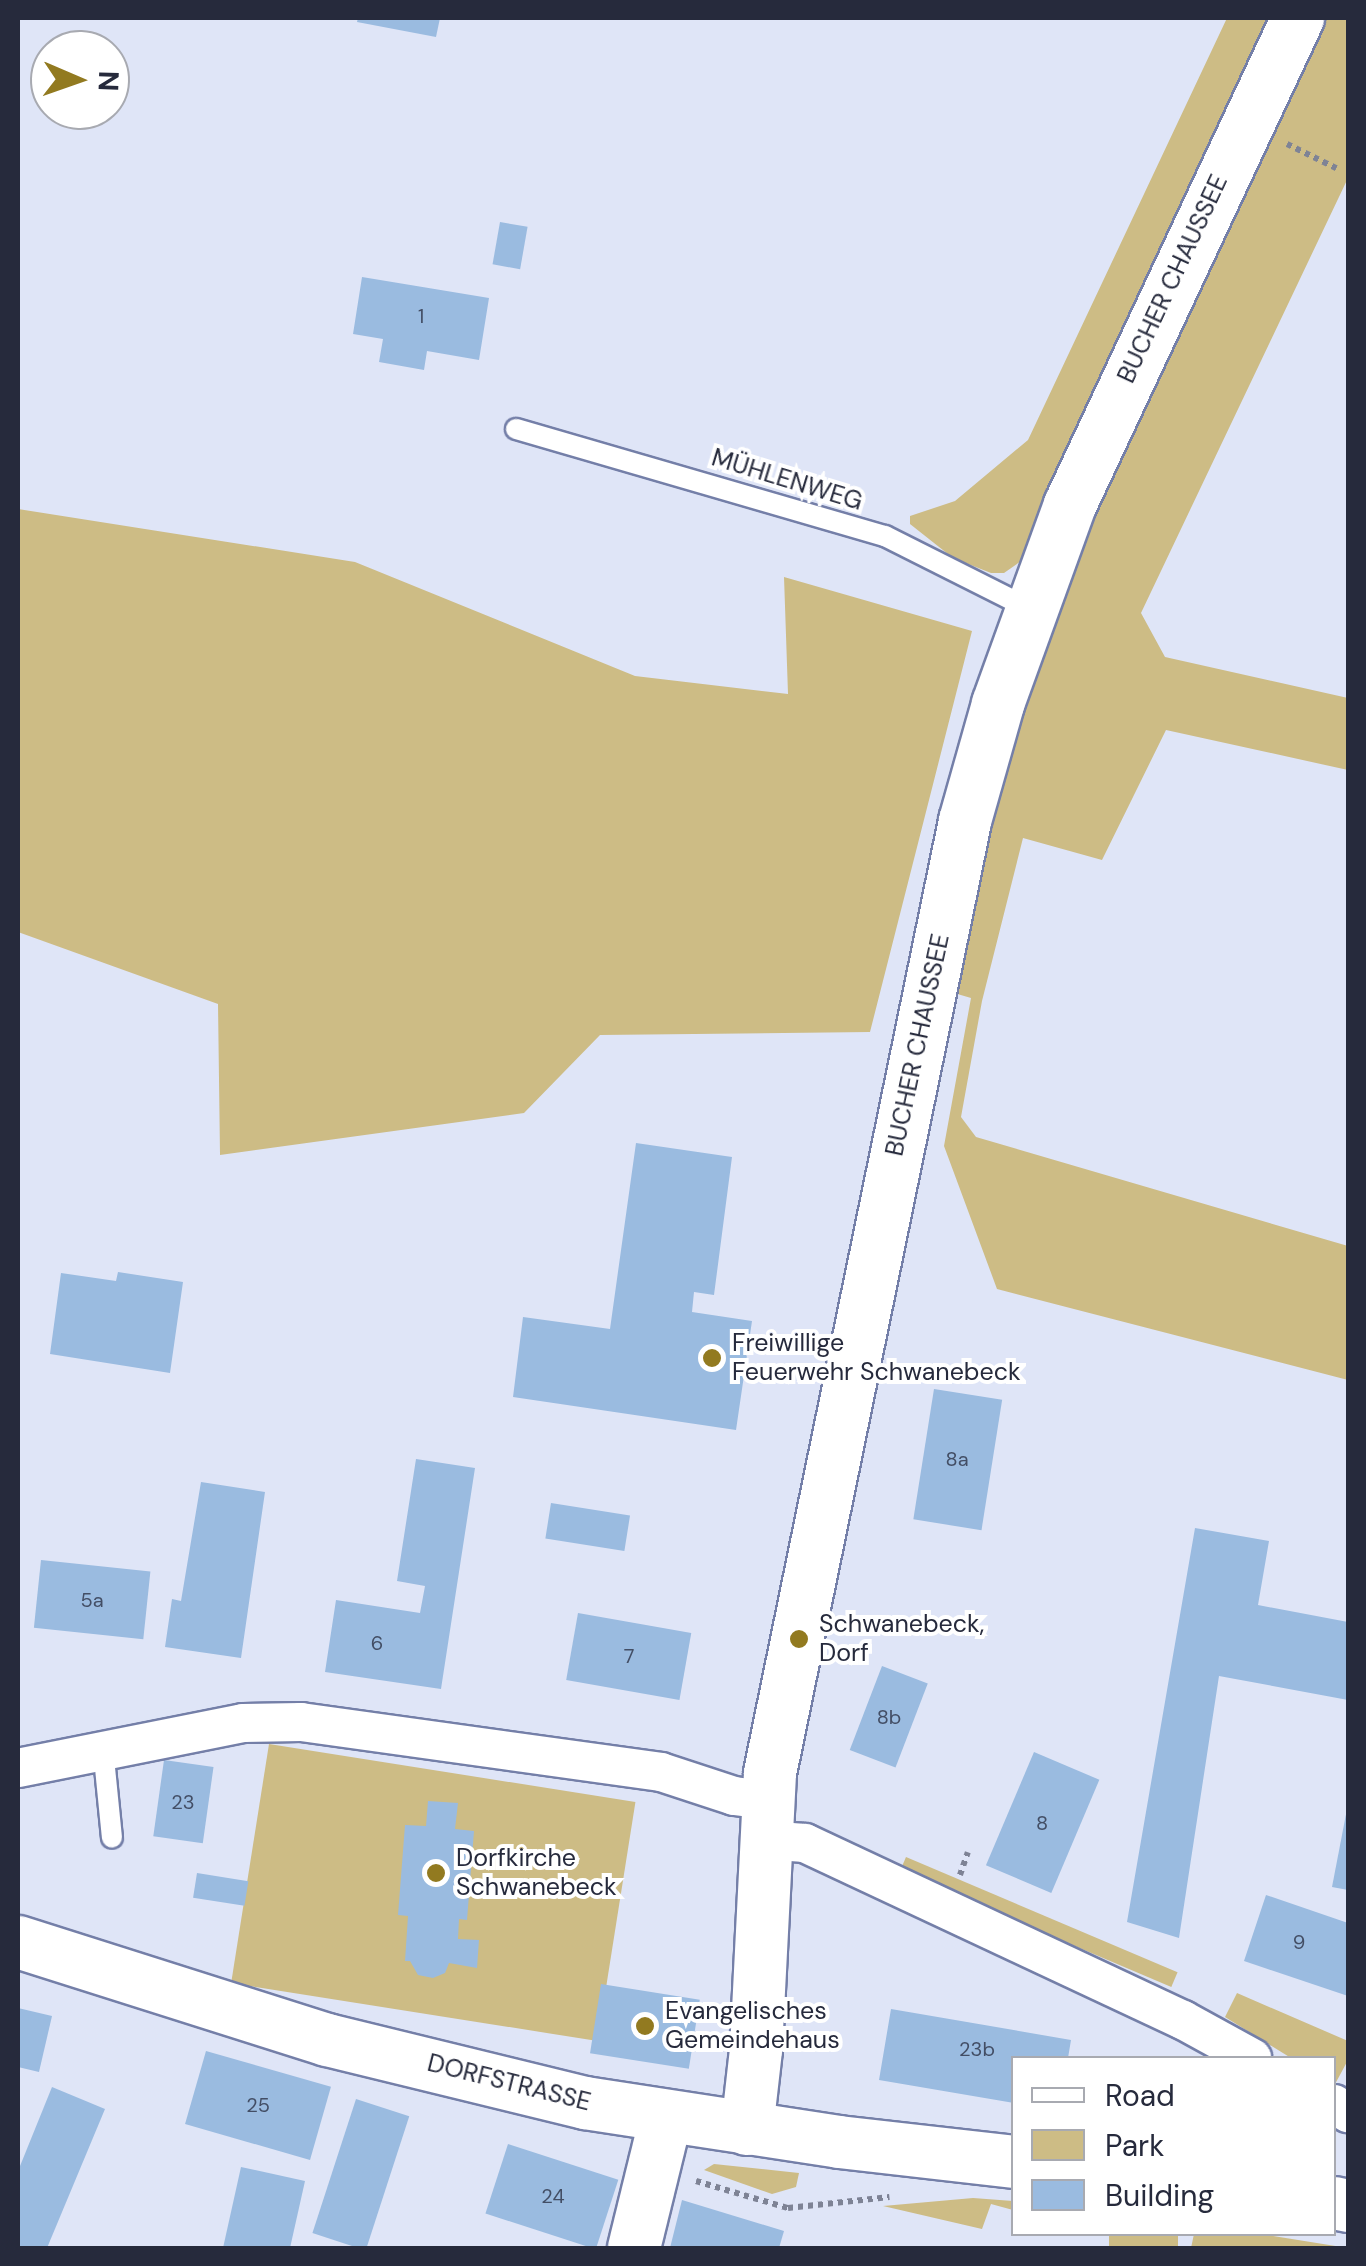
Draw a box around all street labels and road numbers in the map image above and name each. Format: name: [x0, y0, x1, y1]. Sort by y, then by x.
street label: BUCHER CHAUSSEE: [1112, 170, 1234, 388]
street label: MÜHLENWEG: [708, 443, 866, 517]
street label: BUCHER CHAUSSEE: [880, 931, 956, 1159]
street label: DORFSTRASSE: [424, 2048, 594, 2118]

